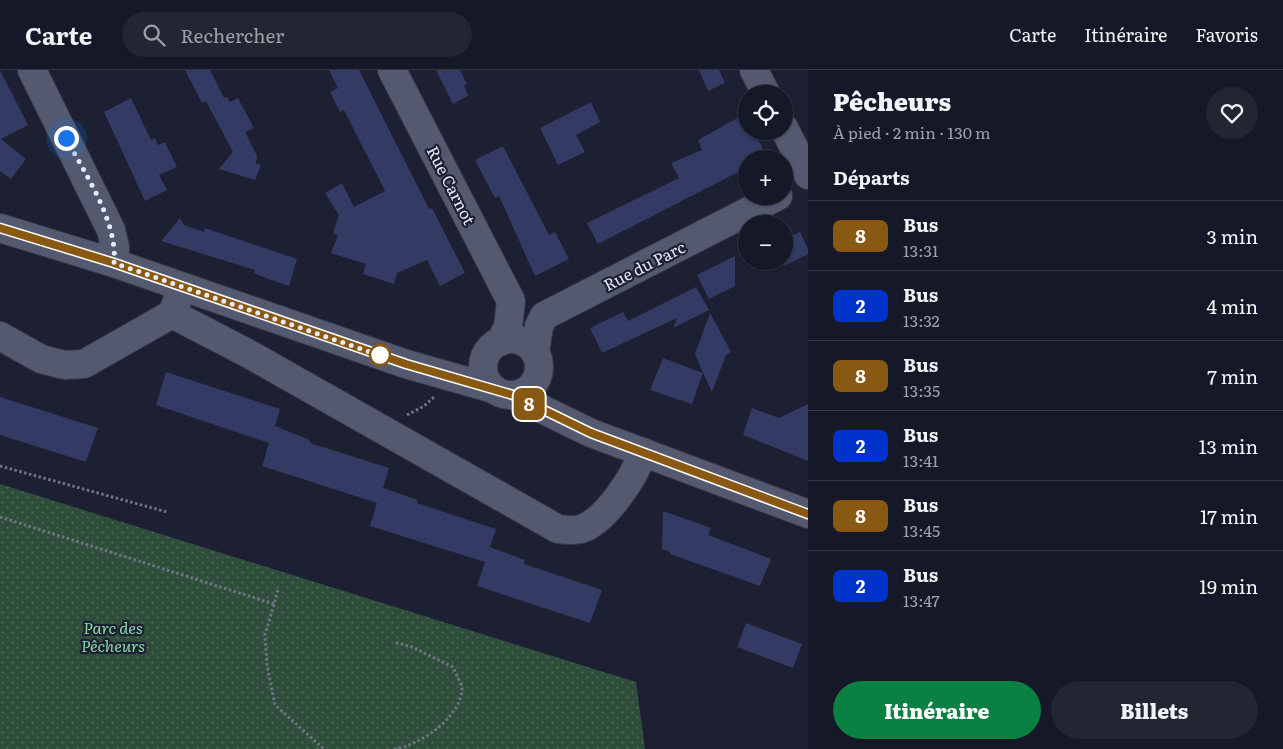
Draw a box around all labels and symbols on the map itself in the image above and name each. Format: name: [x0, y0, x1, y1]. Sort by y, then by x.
your location: [54, 126, 79, 151]
street label: Rue Carnot: [422, 141, 482, 229]
street label: Rue du Parc: [599, 234, 689, 296]
unlabelled marker: [369, 344, 391, 366]
line badge: 8: [513, 388, 545, 420]
park label: Parc des Pêcheurs: [81, 615, 145, 657]

